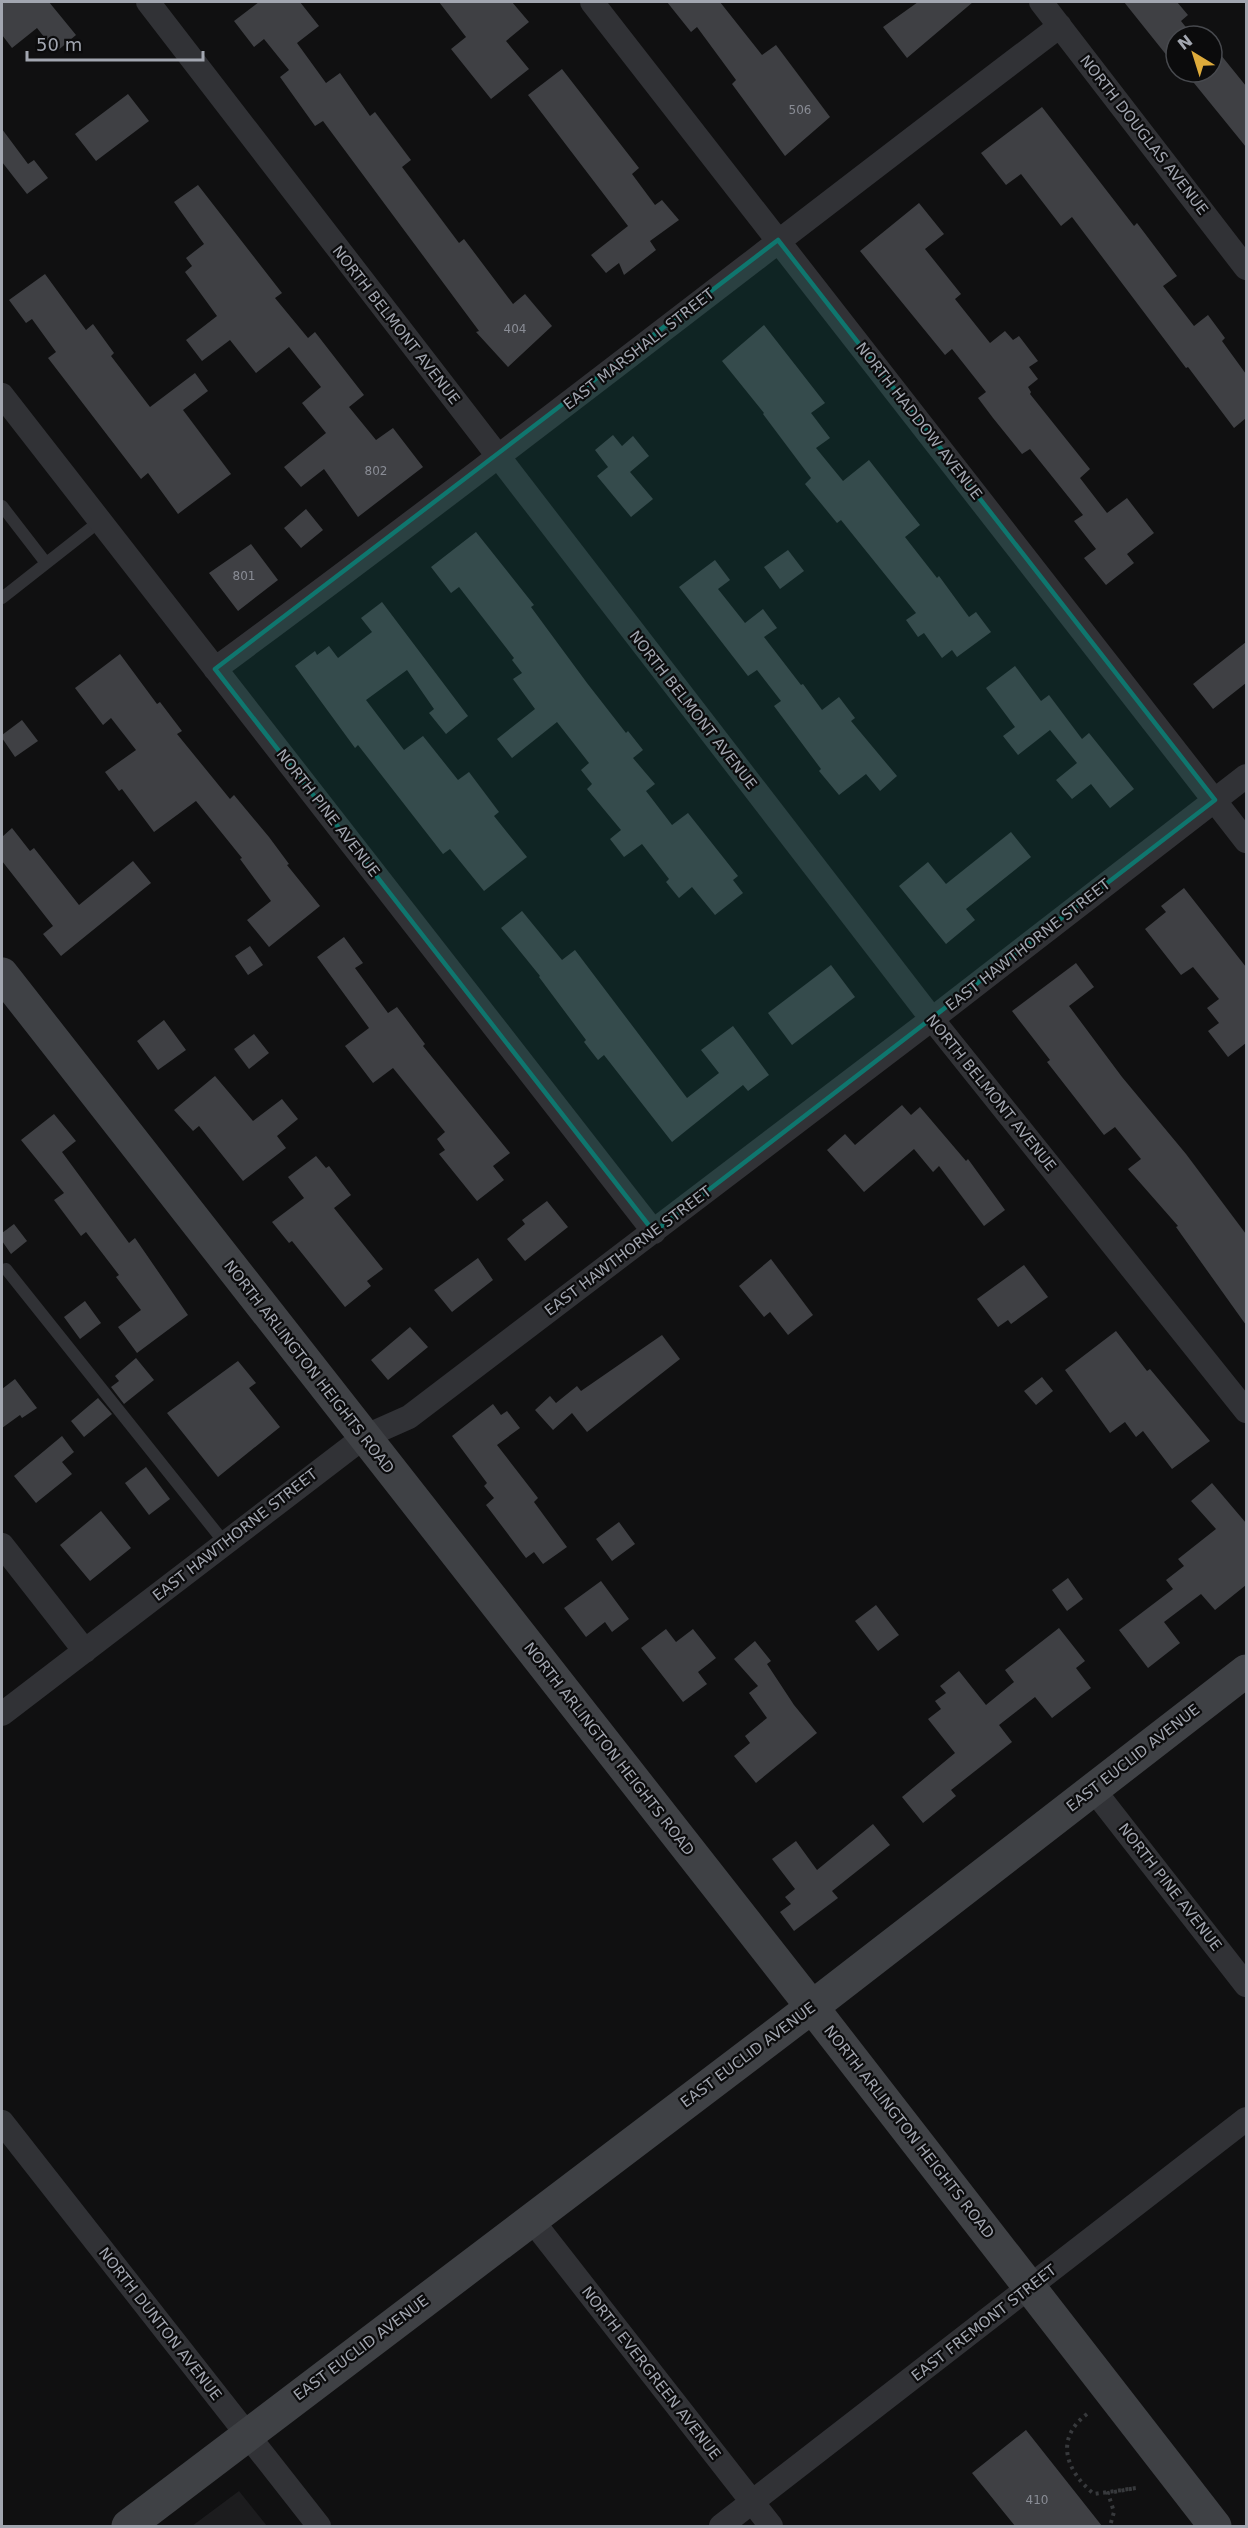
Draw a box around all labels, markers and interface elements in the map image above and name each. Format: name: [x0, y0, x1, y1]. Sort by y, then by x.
scale bar: [27, 24, 202, 62]
north arrow: [1164, 24, 1224, 84]
text: N: [1174, 31, 1196, 54]
text: 50 m: [36, 34, 82, 55]
street label: NORTH DOUGLAS AVENUE: [1076, 52, 1212, 218]
house number: 506: [789, 103, 811, 117]
street label: NORTH BELMONT AVENUE: [328, 242, 464, 408]
street label: EAST MARSHALL STREET: [560, 284, 719, 414]
house number: 404: [504, 322, 526, 336]
street label: NORTH HADDOW AVENUE: [852, 339, 986, 503]
house number: 802: [365, 464, 387, 478]
house number: 801: [233, 569, 255, 583]
street label: NORTH BELMONT AVENUE: [625, 627, 761, 793]
street label: NORTH PINE AVENUE: [273, 746, 383, 880]
street label: EAST HAWTHORNE STREET: [942, 875, 1115, 1015]
street label: NORTH BELMONT AVENUE: [922, 1011, 1060, 1175]
street label: EAST HAWTHORNE STREET: [541, 1182, 716, 1320]
street label: NORTH ARLINGTON HEIGHTS ROAD: [220, 1257, 398, 1477]
street label: EAST HAWTHORNE STREET: [149, 1465, 322, 1605]
street label: NORTH ARLINGTON HEIGHTS ROAD: [520, 1639, 698, 1859]
street label: EAST EUCLID AVENUE: [1063, 1700, 1203, 1816]
street label: NORTH PINE AVENUE: [1115, 1820, 1225, 1954]
street label: EAST EUCLID AVENUE: [677, 1998, 819, 2112]
street label: NORTH ARLINGTON HEIGHTS ROAD: [820, 2022, 998, 2242]
street label: NORTH DUNTON AVENUE: [95, 2244, 225, 2404]
street label: EAST FREMONT STREET: [908, 2260, 1061, 2385]
street label: NORTH EVERGREEN AVENUE: [578, 2283, 724, 2463]
street label: EAST EUCLID AVENUE: [290, 2291, 432, 2405]
house number: 410: [1026, 2493, 1048, 2507]

